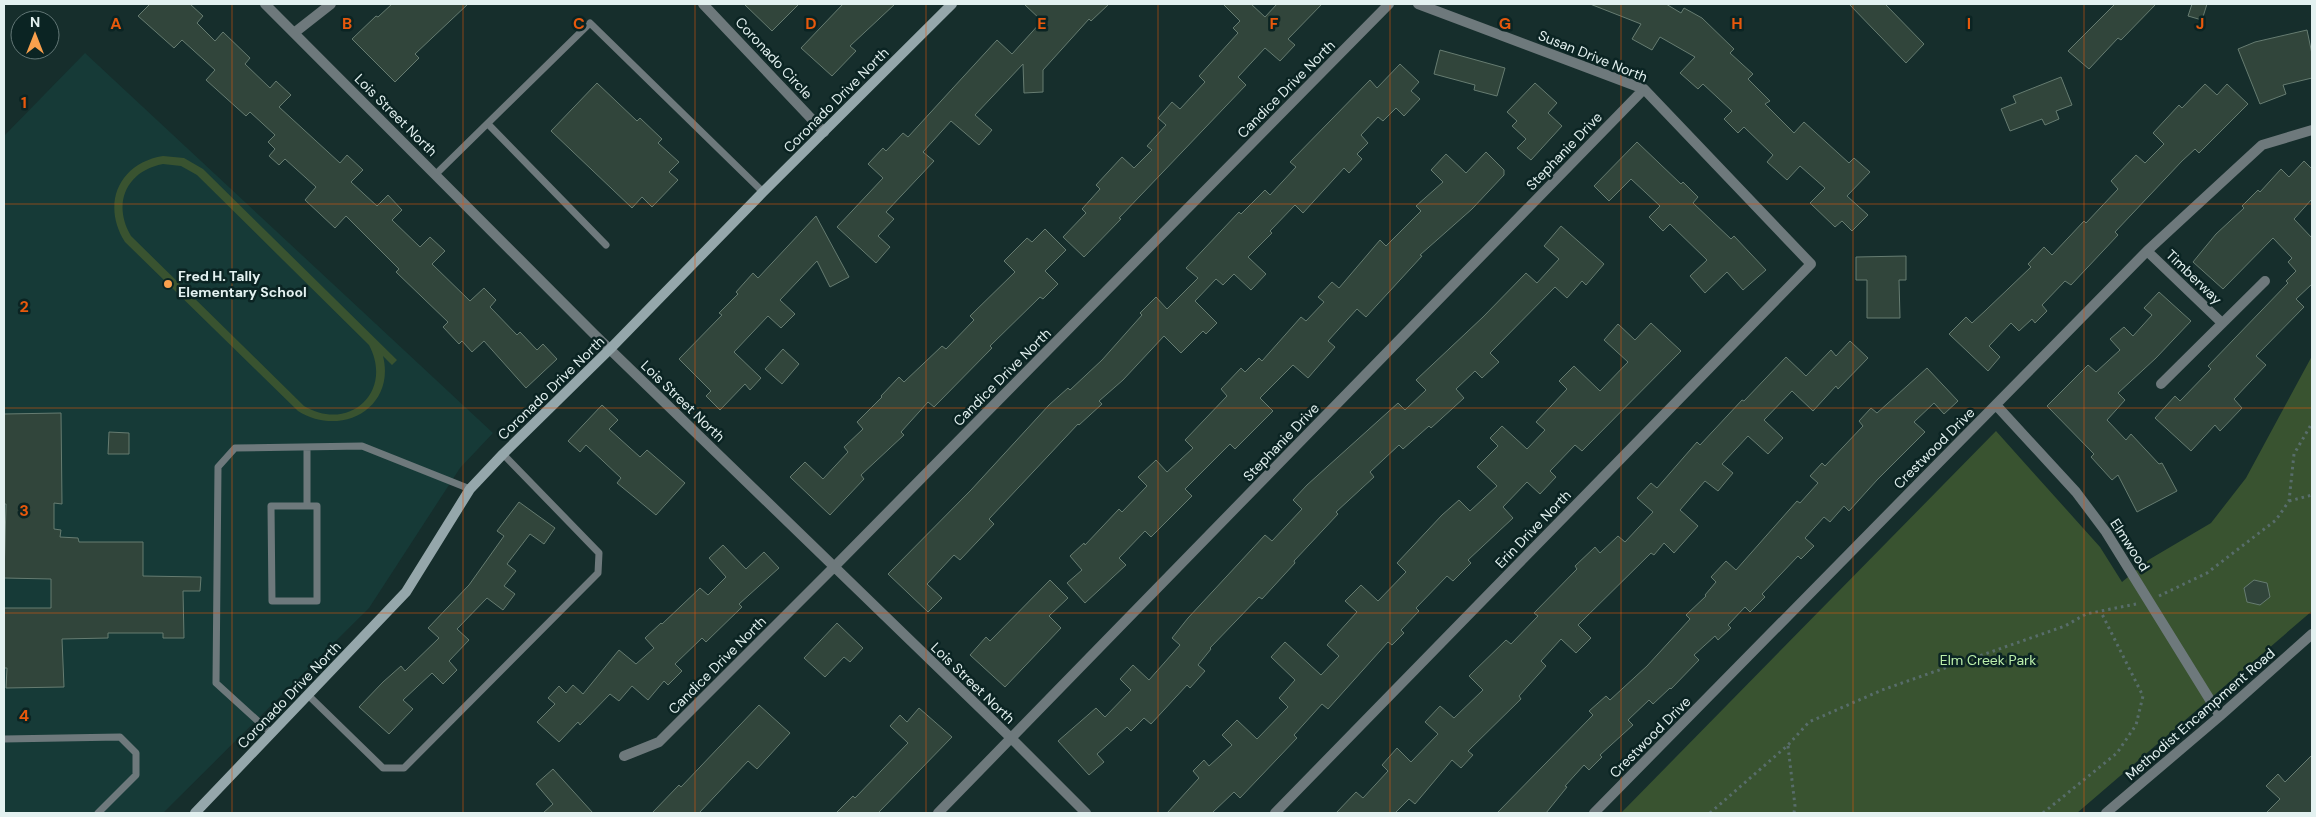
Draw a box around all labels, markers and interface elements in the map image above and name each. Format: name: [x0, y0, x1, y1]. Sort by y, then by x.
north arrow: [10, 10, 60, 60]
text: N: [30, 13, 40, 31]
text: A: [110, 13, 122, 34]
text: B: [342, 13, 352, 34]
text: C: [573, 13, 585, 34]
street label: Coronado Circle: [731, 13, 817, 103]
text: D: [805, 13, 817, 34]
text: E: [1037, 13, 1047, 34]
text: F: [1270, 13, 1279, 34]
text: G: [1499, 13, 1511, 34]
text: H: [1731, 13, 1743, 34]
text: I: [1967, 13, 1971, 34]
text: J: [2196, 13, 2204, 34]
street label: Susan Drive North: [1536, 26, 1650, 86]
street label: Candice Drive North: [1233, 36, 1339, 142]
street label: Coronado Drive North: [780, 44, 892, 156]
street label: Lois Street North: [351, 70, 441, 160]
text: 1: [21, 92, 27, 113]
street label: Stephanie Drive: [1522, 108, 1606, 194]
street label: Timberway: [2162, 246, 2226, 308]
place label: Fred H. Tally Elementary School: [178, 267, 307, 301]
marker: Fred H. Tally Elementary School: [162, 278, 174, 290]
text: 2: [19, 296, 29, 317]
street label: Candice Drive North: [949, 324, 1055, 430]
street label: Coronado Drive North: [494, 332, 608, 444]
street label: Lois Street North: [637, 356, 729, 446]
street label: Stephanie Drive: [1239, 399, 1323, 485]
street label: Crestwood Drive: [1890, 403, 1979, 492]
street label: Erin Drive North: [1491, 486, 1575, 572]
text: 3: [19, 500, 29, 521]
street label: Elmwood: [2106, 515, 2154, 575]
street label: Candice Drive North: [664, 612, 770, 718]
street label: Coronado Drive North: [233, 638, 345, 752]
street label: Lois Street North: [927, 638, 1019, 728]
street label: Methodist Encampment Road: [2121, 644, 2279, 784]
park label: Elm Creek Park: [1940, 651, 2036, 669]
street label: Crestwood Drive: [1606, 692, 1695, 781]
text: 4: [19, 705, 29, 726]

